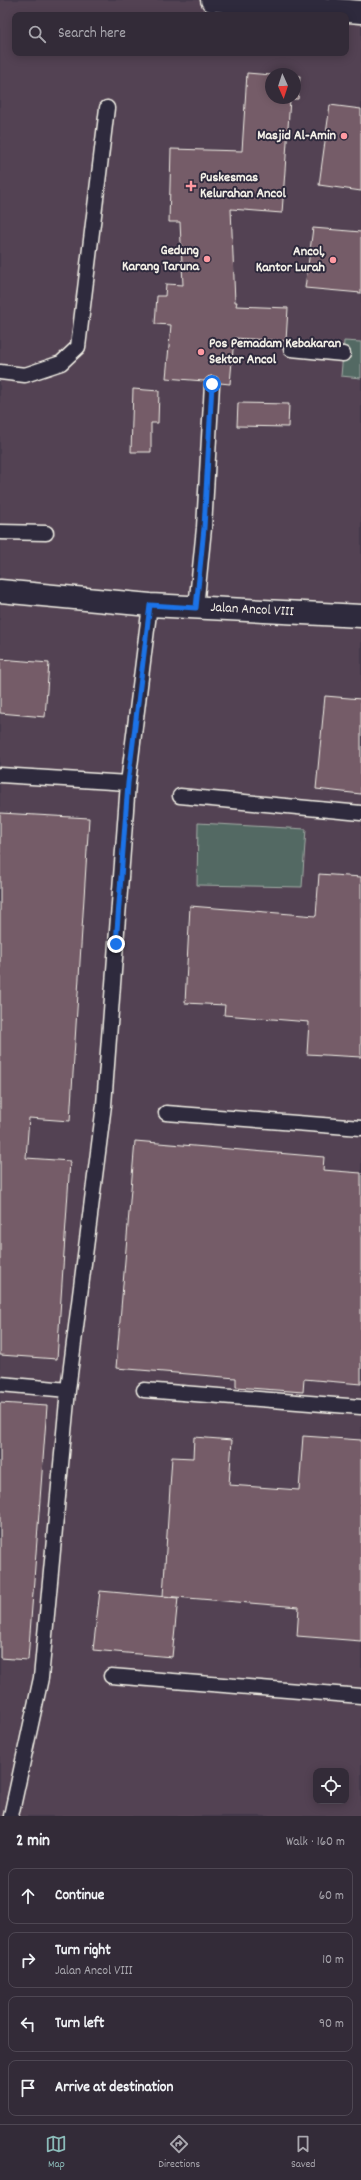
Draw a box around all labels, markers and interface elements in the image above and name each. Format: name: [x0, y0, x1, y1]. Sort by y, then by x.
search box: [12, 12, 349, 56]
icon: search: [26, 23, 48, 45]
text: Search here: [58, 23, 126, 45]
north arrow: [265, 68, 301, 104]
place label: Masjid Al-Amin: [257, 126, 337, 146]
marker: Masjid Al-Amin: [339, 131, 349, 141]
place label: Puskesmas Kelurahan Ancol: [200, 168, 286, 204]
marker: Puskesmas Kelurahan Ancol: [185, 180, 197, 192]
place label: Gedung Karang Taruna: [122, 241, 200, 277]
place label: Ancol, Kantor Lurah: [256, 242, 326, 278]
marker: Gedung Karang Taruna: [202, 254, 212, 264]
marker: Ancol, Kantor Lurah: [328, 255, 338, 265]
place label: Pos Pemadam Kebakaran Sektor Ancol: [209, 334, 342, 370]
marker: Pos Pemadam Kebakaran Sektor Ancol: [196, 347, 206, 357]
route start: [203, 375, 221, 393]
street label: Jalan Ancol VIII: [210, 598, 295, 622]
route end: [107, 935, 125, 953]
map controls: [313, 1768, 349, 1804]
button: locate: [313, 1768, 349, 1804]
text: 2 min: [16, 1830, 50, 1854]
text: Walk · 160 m: [286, 1833, 345, 1852]
icon: ahead: [17, 1885, 39, 1907]
text: Continue: [55, 1885, 104, 1907]
text: 60 m: [319, 1887, 344, 1906]
text: Turn right: [55, 1940, 111, 1962]
icon: right: [17, 1949, 39, 1971]
text: 10 m: [322, 1951, 344, 1970]
text: Jalan Ancol VIII: [55, 1962, 133, 1981]
icon: left: [17, 2013, 39, 2035]
text: Turn left: [55, 2013, 104, 2035]
text: 90 m: [319, 2015, 344, 2034]
icon: arrive: [17, 2077, 39, 2099]
text: Arrive at destination: [55, 2077, 173, 2099]
tab: Map: [45, 2133, 67, 2173]
tab: Directions: [158, 2133, 200, 2173]
tab: Saved: [291, 2133, 316, 2173]

